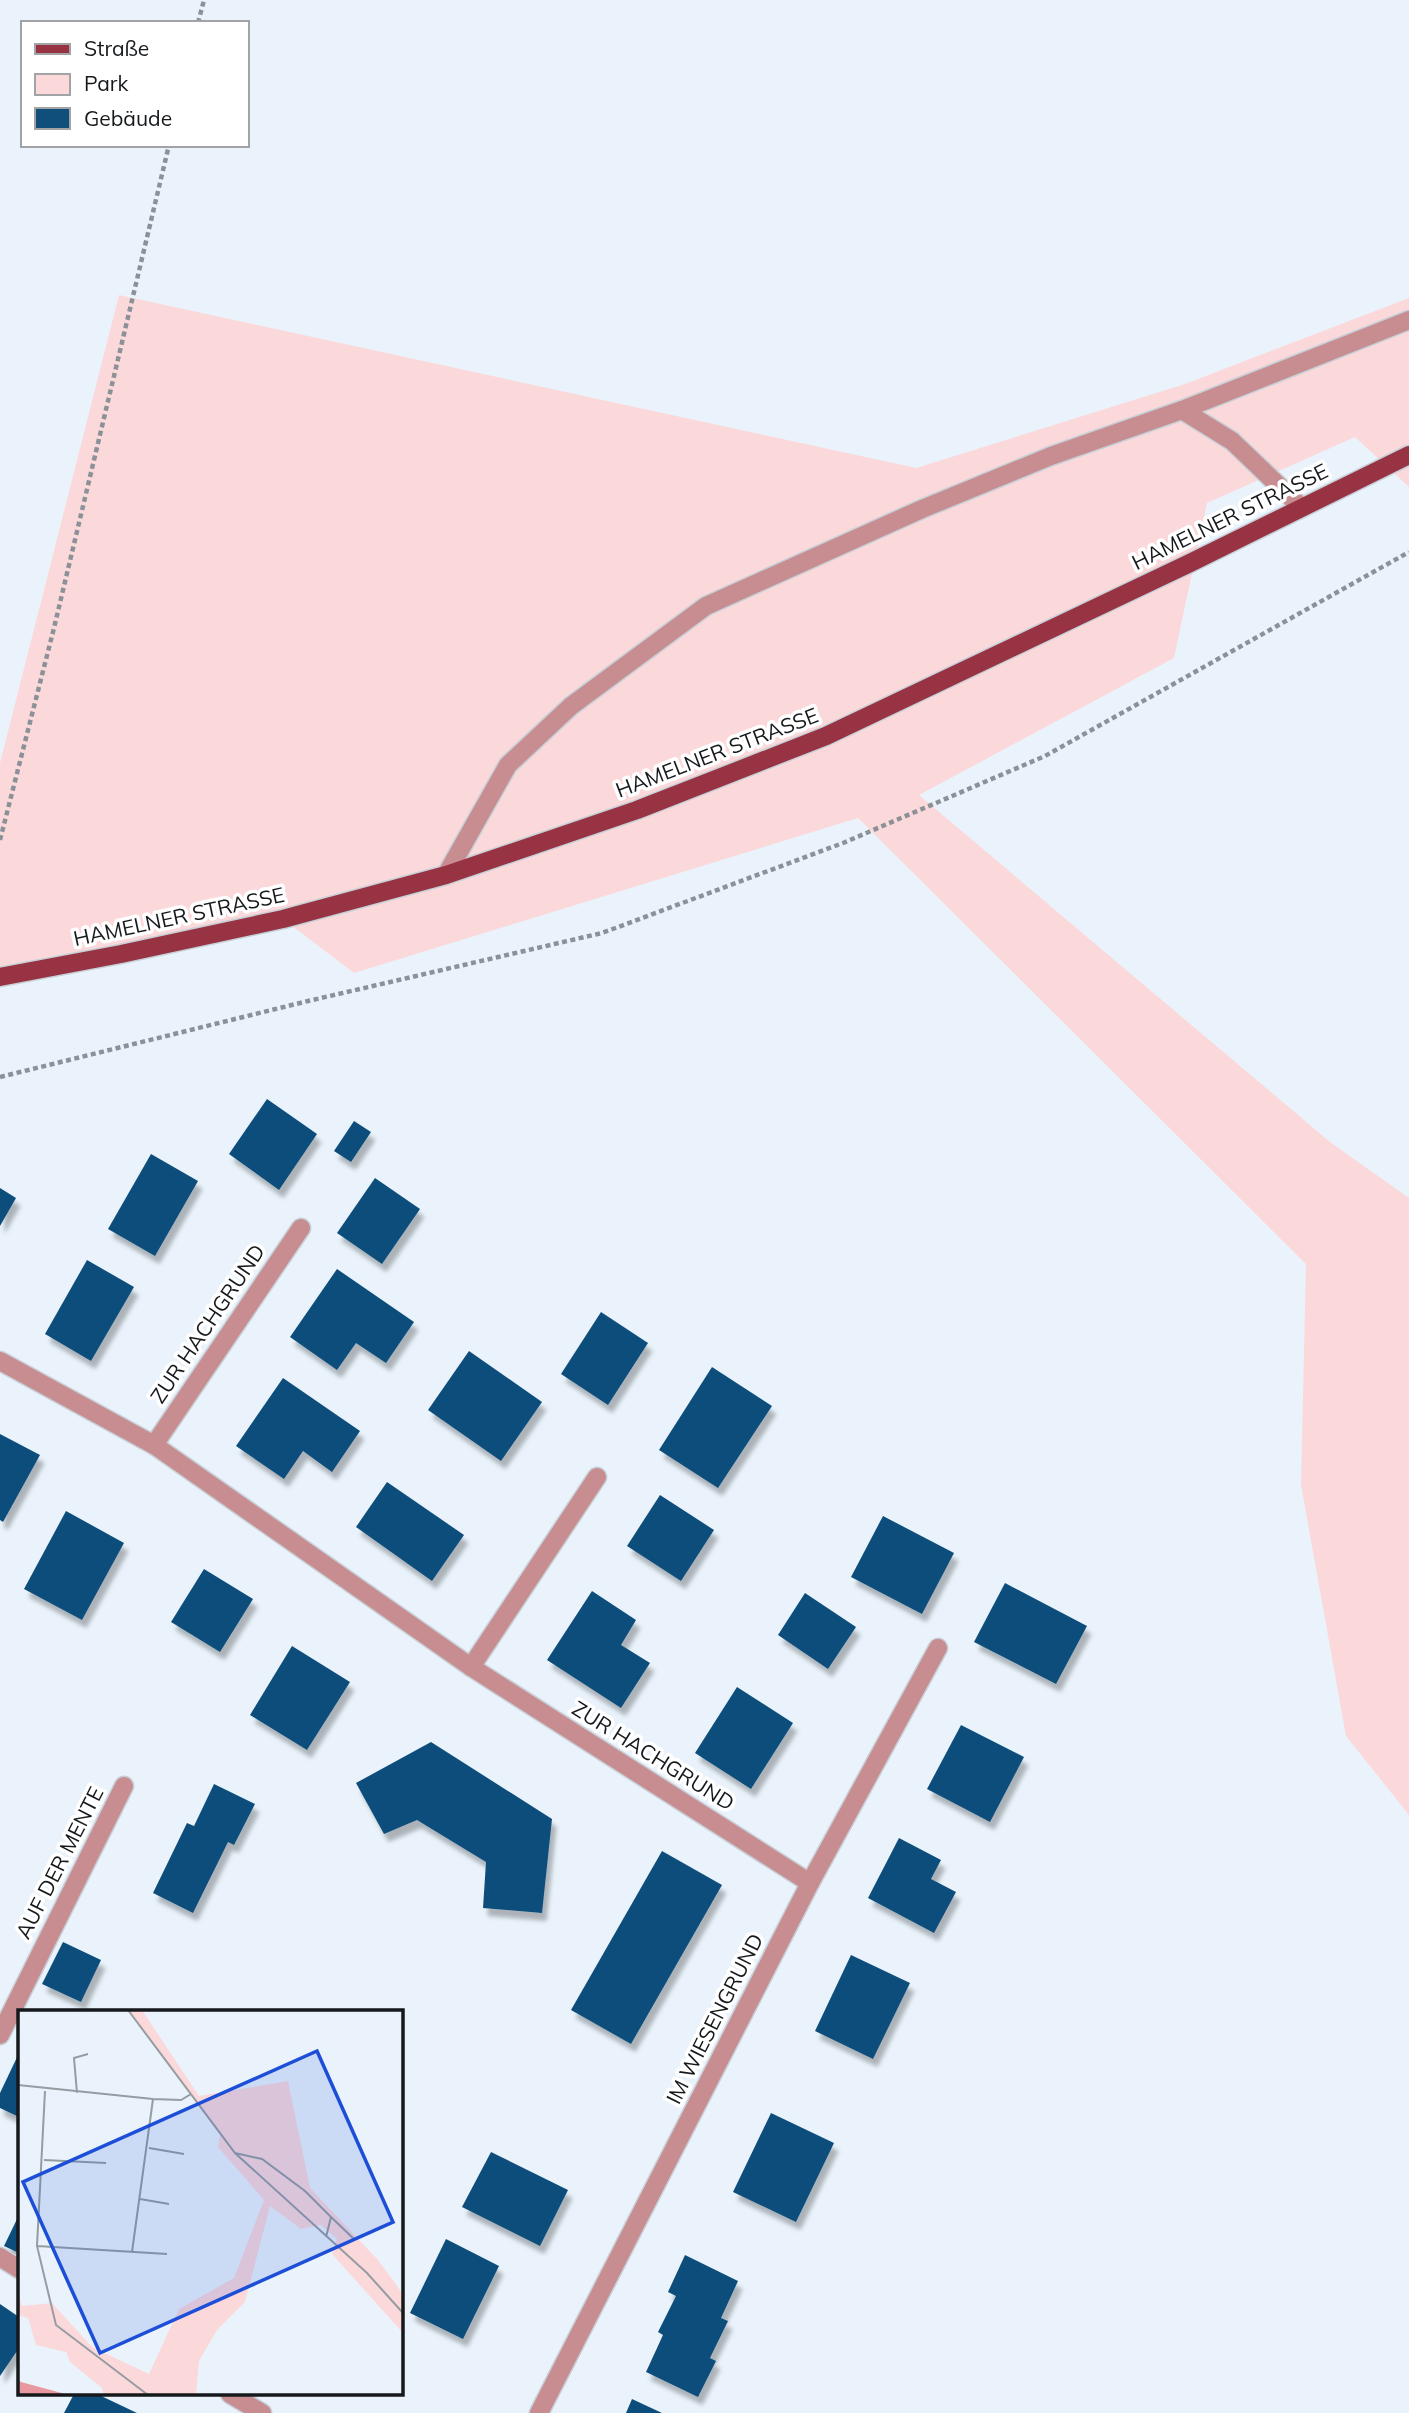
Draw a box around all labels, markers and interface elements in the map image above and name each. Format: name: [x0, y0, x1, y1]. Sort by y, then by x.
legend: [21, 21, 248, 147]
text: Straße: [84, 35, 149, 61]
text: Park: [84, 70, 128, 96]
text: Gebäude: [84, 105, 172, 131]
street label: HAMELNER STRASSE: [1127, 457, 1332, 575]
street label: HAMELNER STRASSE: [612, 701, 822, 803]
street label: HAMELNER STRASSE: [71, 881, 287, 951]
street label: ZUR HACHGRUND: [144, 1239, 270, 1408]
street label: ZUR HACHGRUND: [568, 1695, 739, 1816]
street label: AUF DER MENTE: [10, 1782, 109, 1943]
street label: IM WIESENGRUND: [660, 1929, 768, 2108]
inset map: [18, 2010, 402, 2396]

